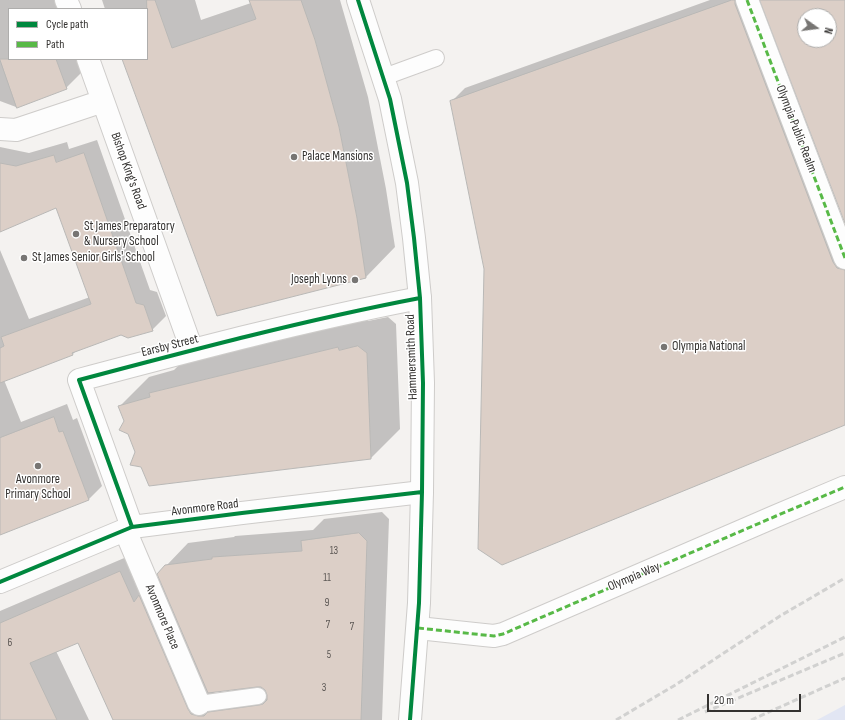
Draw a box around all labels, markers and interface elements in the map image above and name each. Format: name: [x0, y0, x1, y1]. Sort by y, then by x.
legend: [8, 8, 148, 60]
north arrow: [797, 8, 837, 48]
text: Cycle path: [46, 17, 88, 32]
text: N: [821, 26, 835, 35]
text: Path: [46, 37, 64, 52]
street label: Olympia Public Realm: [772, 83, 820, 175]
street label: Bishop King's Road: [107, 130, 149, 212]
place label: Palace Mansions: [302, 149, 373, 165]
marker: Palace Mansions: [289, 152, 299, 162]
place label: St James Preparatory & Nursery School: [84, 219, 175, 250]
marker: St James Preparatory & Nursery School: [71, 229, 81, 239]
place label: St James Senior Girls' School: [32, 250, 155, 266]
marker: St James Senior Girls' School: [19, 253, 29, 263]
place label: Joseph Lyons: [291, 272, 347, 288]
marker: Joseph Lyons: [350, 275, 360, 285]
street label: Hammersmith Road: [403, 314, 421, 400]
street label: Earsby Street: [140, 331, 200, 361]
place label: Olympia National: [672, 339, 745, 355]
marker: Olympia National: [659, 342, 669, 352]
marker: Avonmore Primary School: [33, 461, 43, 471]
place label: Avonmore Primary School: [5, 472, 71, 503]
street label: Avonmore Road: [171, 496, 239, 520]
house number: 13: [330, 544, 338, 558]
street label: Olympia Way: [606, 559, 662, 595]
house number: 11: [323, 571, 331, 585]
street label: Avonmore Place: [141, 582, 183, 652]
house number: 9: [325, 596, 329, 610]
house number: 7: [326, 618, 330, 632]
house number: 7: [350, 620, 354, 634]
house number: 6: [8, 636, 12, 650]
house number: 5: [327, 648, 331, 662]
house number: 3: [322, 681, 326, 695]
scale bar: [709, 686, 803, 712]
text: 20 m: [714, 693, 734, 708]

